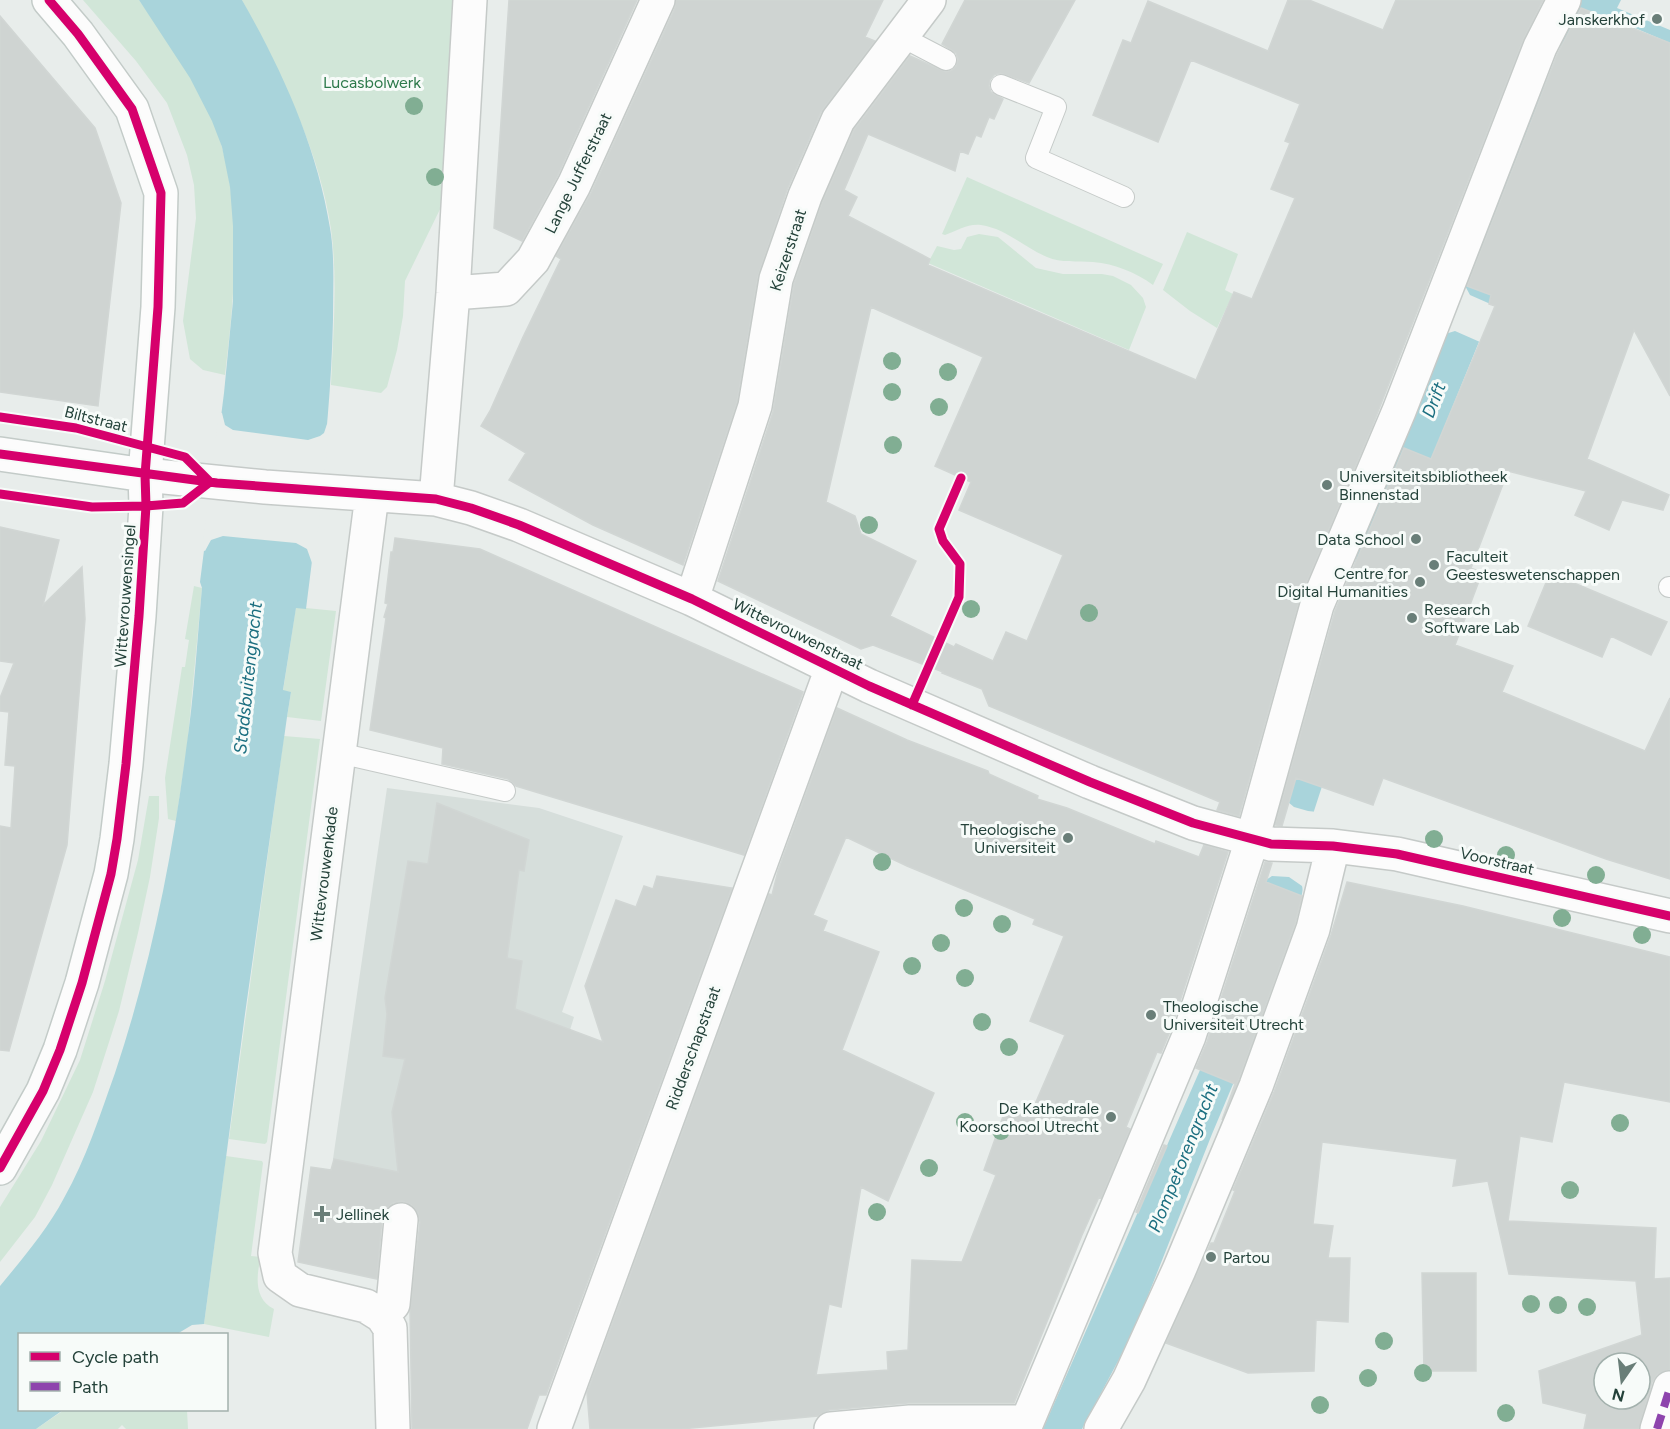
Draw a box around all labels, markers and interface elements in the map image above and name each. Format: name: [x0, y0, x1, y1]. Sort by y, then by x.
place label: Janskerkhof: [1559, 10, 1645, 29]
marker: Janskerkhof: [1650, 12, 1664, 26]
park label: Lucasbolwerk: [323, 73, 421, 92]
street label: Lange Jufferstraat: [541, 110, 615, 236]
street label: Keizerstraat: [766, 206, 810, 294]
water label: Drift: [1417, 379, 1451, 421]
street label: Biltstraat: [62, 402, 130, 436]
place label: Universiteitsbibliotheek Binnenstad: [1339, 467, 1508, 504]
marker: Universiteitsbibliotheek Binnenstad: [1320, 478, 1334, 492]
street label: Wittevrouwensingel: [111, 524, 139, 668]
place label: Data School: [1317, 530, 1404, 549]
marker: Data School: [1409, 532, 1423, 546]
place label: Faculteit Geesteswetenschappen: [1446, 547, 1620, 584]
marker: Faculteit Geesteswetenschappen: [1427, 558, 1441, 572]
place label: Centre for Digital Humanities: [1277, 564, 1409, 601]
marker: Centre for Digital Humanities: [1413, 575, 1427, 589]
street label: Wittevrouwenstraat: [730, 594, 866, 674]
place label: Research Software Lab: [1424, 600, 1520, 637]
water label: Stadsbuitengracht: [229, 601, 267, 755]
marker: Research Software Lab: [1405, 611, 1419, 625]
street label: Wittevrouwenkade: [306, 805, 342, 942]
place label: Theologische Universiteit: [961, 820, 1056, 857]
marker: Theologische Universiteit: [1061, 831, 1075, 845]
street label: Voorstraat: [1458, 843, 1536, 879]
street label: Ridderschapstraat: [662, 983, 724, 1113]
place label: Theologische Universiteit Utrecht: [1163, 997, 1304, 1034]
marker: Theologische Universiteit Utrecht: [1144, 1008, 1158, 1022]
water label: Plompetorengracht: [1143, 1081, 1223, 1235]
place label: De Kathedrale Koorschool Utrecht: [959, 1099, 1099, 1136]
marker: De Kathedrale Koorschool Utrecht: [1104, 1110, 1118, 1124]
marker: Jellinek: [313, 1205, 331, 1223]
place label: Jellinek: [336, 1205, 389, 1224]
place label: Partou: [1223, 1248, 1270, 1267]
marker: Partou: [1204, 1250, 1218, 1264]
legend: [18, 1333, 228, 1411]
text: Cycle path: [72, 1346, 159, 1368]
north arrow: [1592, 1351, 1652, 1411]
text: Path: [72, 1376, 108, 1398]
text: N: [1610, 1384, 1627, 1406]

